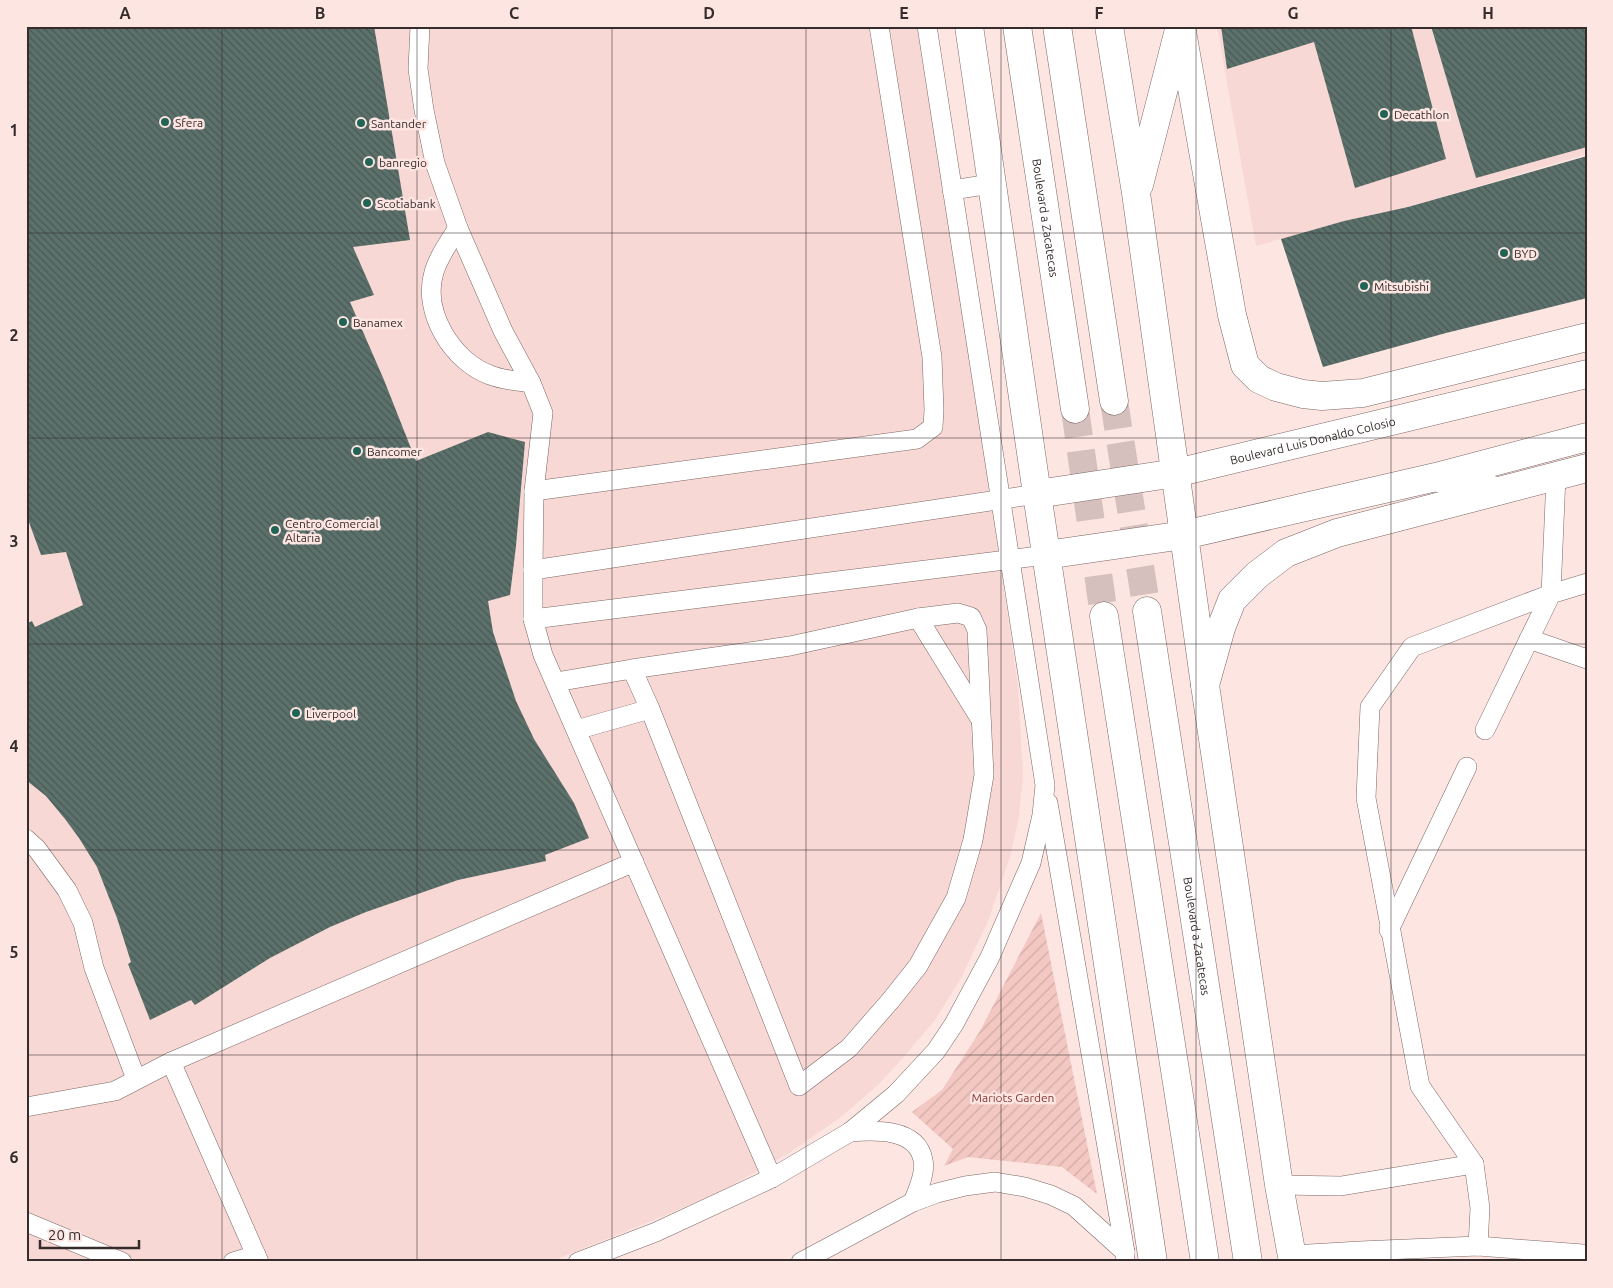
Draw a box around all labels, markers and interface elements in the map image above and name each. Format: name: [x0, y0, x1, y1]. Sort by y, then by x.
text: A: [119, 4, 131, 22]
text: B: [315, 4, 325, 22]
text: C: [509, 4, 519, 22]
text: D: [703, 4, 715, 22]
text: E: [899, 4, 909, 22]
text: F: [1095, 4, 1104, 22]
text: G: [1287, 4, 1299, 22]
text: H: [1482, 4, 1494, 22]
marker: Decathlon: [1378, 108, 1390, 120]
place label: Decathlon: [1394, 108, 1449, 121]
marker: Sfera: [159, 116, 171, 128]
place label: Sfera: [175, 116, 203, 129]
marker: Santander: [355, 117, 367, 129]
place label: Santander: [371, 117, 427, 130]
text: 1: [9, 121, 19, 139]
marker: banregio: [363, 156, 375, 168]
place label: banregio: [379, 156, 427, 169]
street label: Boulevard a Zacatecas: [1031, 158, 1061, 278]
marker: Scotiabank: [361, 197, 373, 209]
place label: Scotiabank: [377, 197, 436, 210]
marker: BYD: [1498, 247, 1510, 259]
place label: BYD: [1514, 247, 1537, 260]
marker: Mitsubishi: [1358, 280, 1370, 292]
place label: Mitsubishi: [1374, 280, 1429, 293]
marker: Banamex: [337, 316, 349, 328]
place label: Banamex: [353, 316, 403, 329]
text: 2: [9, 326, 19, 344]
street label: Boulevard Luis Donaldo Colosio: [1228, 414, 1397, 466]
marker: Bancomer: [351, 445, 363, 457]
place label: Bancomer: [367, 445, 422, 458]
place label: Centro Comercial Altaria: [285, 517, 379, 544]
marker: Centro Comercial Altaria: [269, 524, 281, 536]
text: 3: [9, 532, 19, 550]
marker: Liverpool: [290, 707, 302, 719]
place label: Liverpool: [306, 707, 356, 720]
text: 4: [9, 737, 19, 755]
street label: Boulevard a Zacatecas: [1182, 876, 1213, 996]
text: 5: [9, 943, 19, 961]
park label: Mariots Garden: [972, 1091, 1054, 1104]
text: 6: [9, 1148, 19, 1166]
scale bar: [40, 1218, 139, 1250]
text: 20 m: [48, 1226, 81, 1243]

